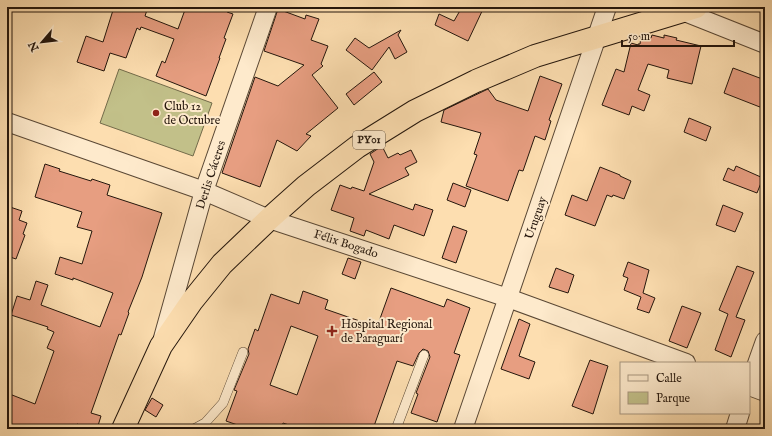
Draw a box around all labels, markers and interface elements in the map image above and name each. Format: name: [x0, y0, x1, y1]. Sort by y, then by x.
north arrow: [22, 22, 62, 62]
scale bar: [622, 22, 734, 48]
text: 50 m: [628, 29, 650, 44]
text: N: [25, 38, 43, 55]
place label: Club 12 de Octubre: [164, 99, 221, 128]
marker: Club 12 de Octubre: [151, 108, 161, 118]
road number: PY01: [353, 131, 385, 149]
street label: Derlis Cáceres: [193, 139, 229, 211]
street label: Uruguay: [522, 195, 550, 241]
street label: Félix Bogado: [312, 227, 381, 262]
place label: Hospital Regional de Paraguarí: [341, 317, 433, 346]
marker: Hospital Regional de Paraguarí: [326, 325, 338, 337]
legend: [620, 362, 750, 414]
text: Calle: [656, 371, 682, 386]
text: Parque: [656, 391, 691, 407]

